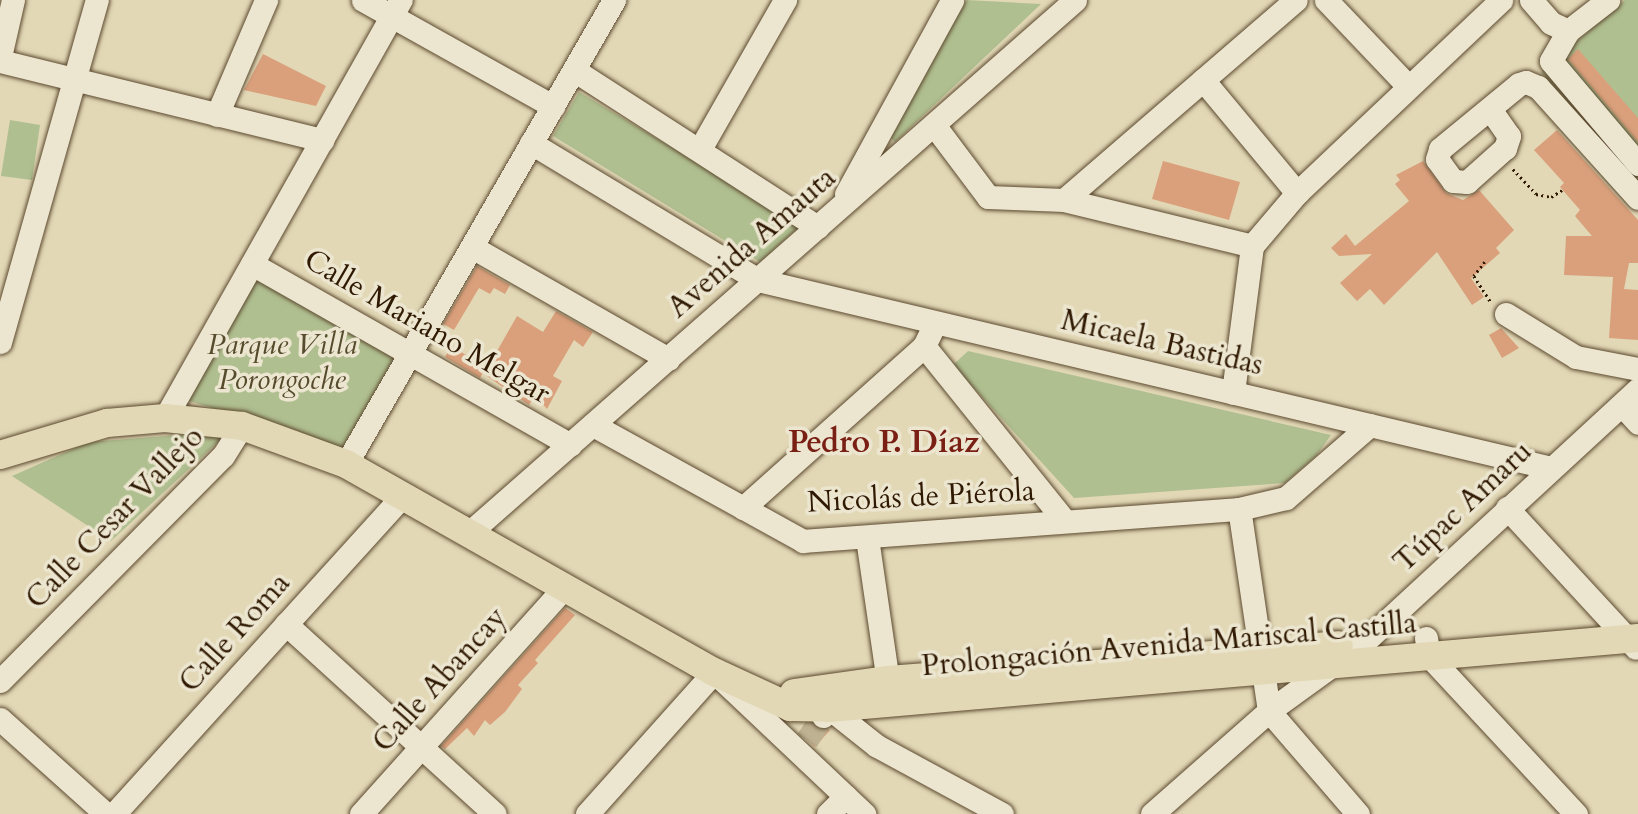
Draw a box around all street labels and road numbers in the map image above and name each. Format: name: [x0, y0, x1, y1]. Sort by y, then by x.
street label: Avenida Amauta: [660, 160, 844, 326]
street label: Calle Mariano Melgar: [298, 242, 556, 412]
street label: Micaela Bastidas: [1058, 302, 1266, 384]
street label: Calle Cesar Vallejo: [19, 419, 211, 617]
street label: Túpac Amaru: [1386, 434, 1540, 580]
street label: Nicolás de Piérola: [806, 473, 1036, 521]
street label: Calle Roma: [172, 566, 298, 700]
street label: Calle Abancay: [365, 600, 515, 760]
street label: Prolongación Avenida Mariscal Castilla: [920, 605, 1418, 685]

